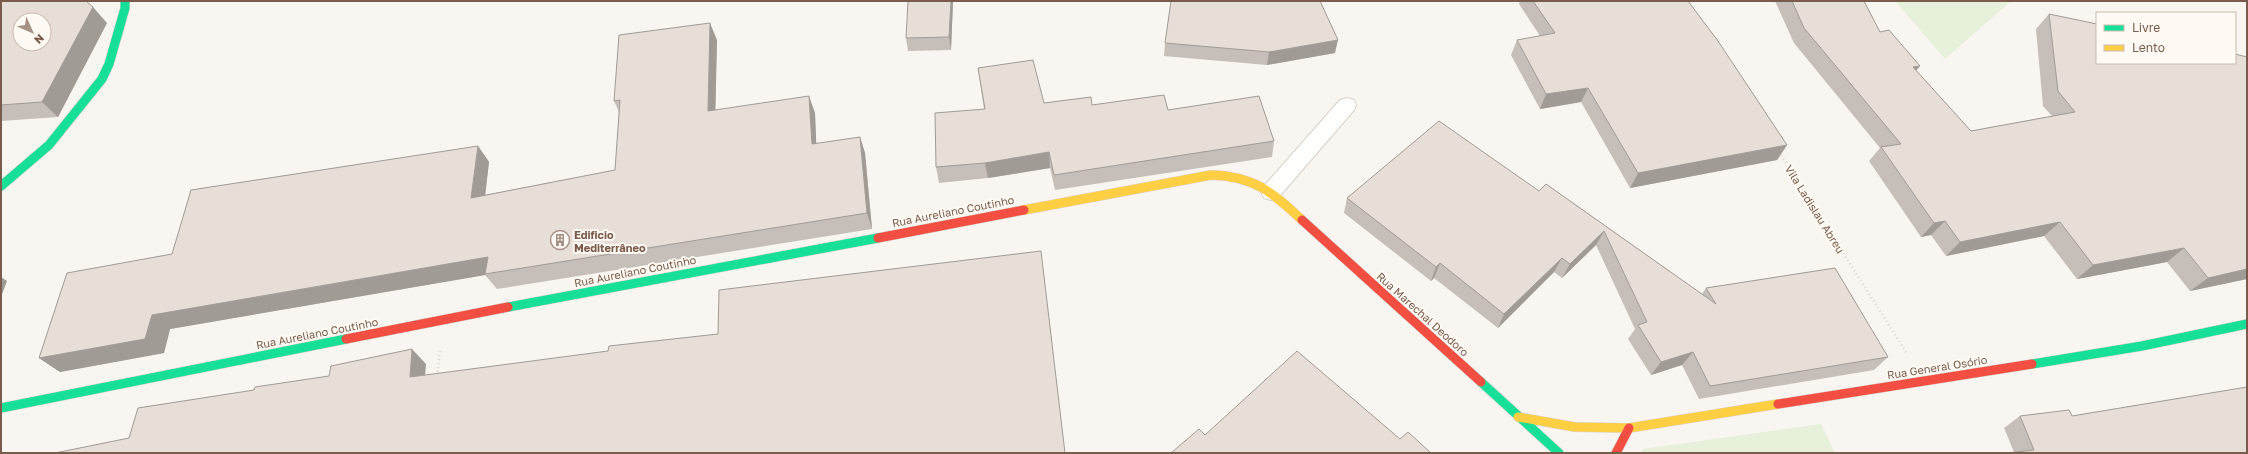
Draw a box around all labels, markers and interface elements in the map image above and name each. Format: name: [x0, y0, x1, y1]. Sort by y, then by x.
north arrow: [12, 12, 52, 52]
legend: [2096, 12, 2236, 64]
text: Livre: [2132, 20, 2160, 35]
text: N: [32, 32, 47, 47]
text: Lento: [2132, 40, 2165, 55]
street label: Vila Ladislau Abreu: [1783, 163, 1847, 255]
street label: Rua Aureliano Coutinho: [891, 193, 1016, 229]
place label: Edificio Mediterrâneo: [574, 228, 646, 254]
building icon: Edificio Mediterrâneo: [549, 229, 571, 251]
street label: Rua Aureliano Coutinho: [573, 253, 698, 289]
street label: Rua Marechal Deodoro: [1374, 269, 1472, 359]
street label: Rua Aureliano Coutinho: [255, 315, 380, 351]
street label: Rua General Osório: [1886, 353, 1988, 381]

